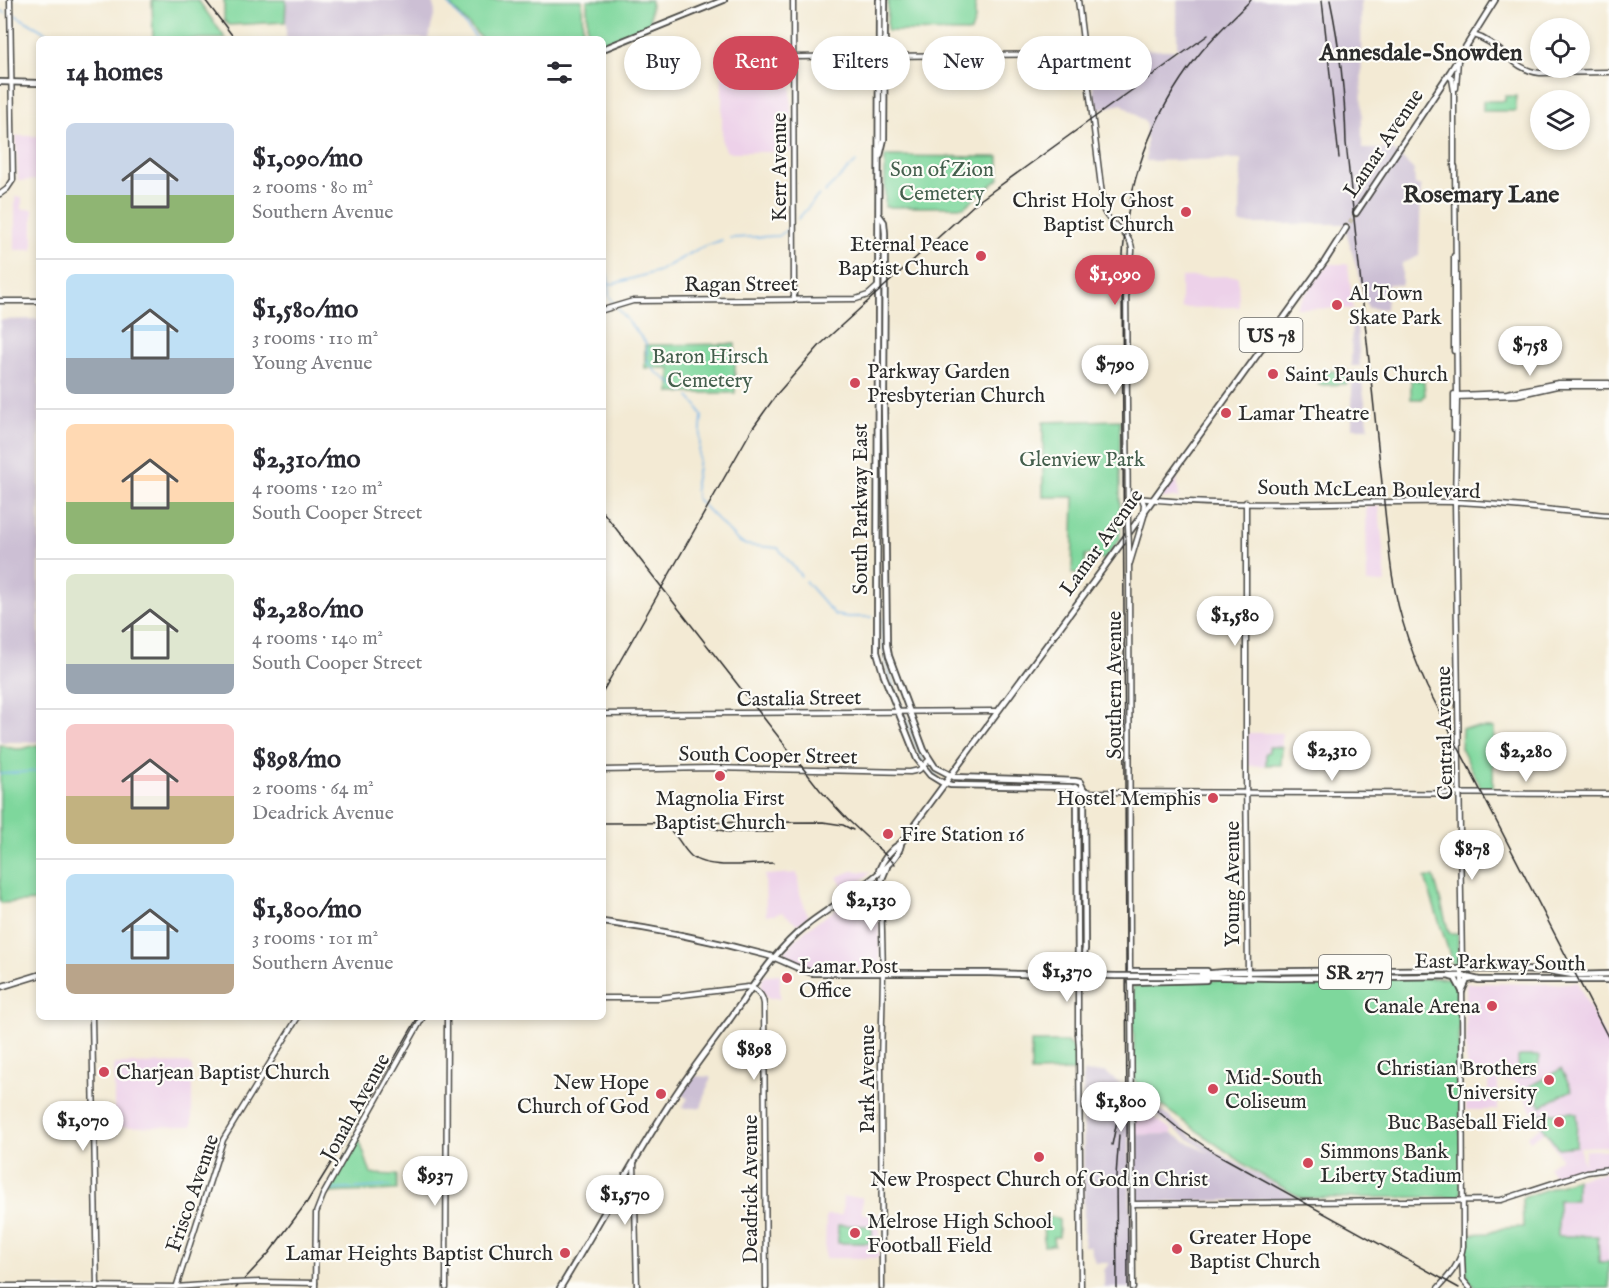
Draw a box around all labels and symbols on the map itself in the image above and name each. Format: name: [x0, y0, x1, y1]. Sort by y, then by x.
district label: Annesdale-Snowden: [1319, 38, 1523, 69]
street label: Lamar Avenue: [1338, 84, 1431, 204]
street label: Kerr Avenue: [767, 112, 794, 222]
park label: Son of Zion Cemetery: [890, 157, 994, 208]
district label: Rosemary Lane: [1403, 180, 1559, 211]
place label: Christ Holy Ghost Baptist Church: [1012, 188, 1174, 239]
marker: Christ Holy Ghost Baptist Church: [1179, 205, 1193, 219]
place label: Eternal Peace Baptist Church: [838, 232, 969, 283]
marker: Eternal Peace Baptist Church: [974, 249, 988, 263]
pin: $1,090: [1066, 255, 1164, 306]
street label: Ragan Street: [684, 272, 798, 299]
place label: Al Town Skate Park: [1348, 281, 1442, 332]
marker: Al Town Skate Park: [1330, 298, 1344, 312]
road number: US 78: [1240, 318, 1302, 352]
pin: $758: [1494, 326, 1566, 377]
park label: Baron Hirsch Cemetery: [652, 344, 768, 395]
pin: $790: [1079, 345, 1151, 396]
place label: Parkway Garden Presbyterian Church: [867, 359, 1045, 410]
place label: Saint Pauls Church: [1285, 362, 1448, 389]
marker: Saint Pauls Church: [1266, 367, 1280, 381]
marker: Parkway Garden Presbyterian Church: [848, 376, 862, 390]
place label: Lamar Theatre: [1238, 401, 1370, 428]
marker: Lamar Theatre: [1219, 406, 1233, 420]
street label: South Parkway East: [848, 423, 875, 595]
park label: Glenview Park: [1019, 447, 1146, 474]
street label: South McLean Boulevard: [1257, 475, 1481, 506]
street label: Lamar Avenue: [1054, 484, 1150, 602]
pin: $1,580: [1186, 596, 1284, 647]
street label: Southern Avenue: [1102, 610, 1129, 759]
street label: Central Avenue: [1431, 665, 1460, 800]
street label: Castalia Street: [736, 685, 862, 714]
pin: $2,310: [1283, 731, 1381, 782]
pin: $2,280: [1477, 732, 1575, 783]
street label: South Cooper Street: [678, 741, 858, 772]
marker: Magnolia First Baptist Church: [713, 769, 727, 783]
place label: Magnolia First Baptist Church: [654, 786, 786, 837]
place label: Hostel Memphis: [1057, 786, 1201, 813]
marker: Hostel Memphis: [1206, 791, 1220, 805]
street label: Young Avenue: [1220, 820, 1247, 947]
place label: Fire Station 16: [900, 822, 1025, 849]
marker: Fire Station 16: [881, 827, 895, 841]
pin: $878: [1436, 830, 1508, 881]
pin: $2,130: [822, 881, 920, 932]
street label: East Parkway South: [1414, 949, 1586, 978]
pin: $1,370: [1018, 952, 1116, 1003]
place label: Lamar Post Office: [799, 954, 898, 1005]
road number: SR 277: [1319, 955, 1391, 989]
marker: Lamar Post Office: [780, 971, 794, 985]
place label: Canale Arena: [1364, 994, 1481, 1021]
marker: Canale Arena: [1485, 999, 1499, 1013]
street label: Park Avenue: [855, 1024, 882, 1133]
pin: $898: [718, 1030, 790, 1081]
street label: Jonah Avenue: [315, 1049, 397, 1168]
place label: Christian Brothers University: [1376, 1056, 1538, 1107]
place label: Charjean Baptist Church: [116, 1060, 330, 1087]
marker: Charjean Baptist Church: [97, 1065, 111, 1079]
place label: Mid-South Coliseum: [1225, 1065, 1323, 1116]
place label: New Hope Church of God: [517, 1070, 650, 1121]
marker: Christian Brothers University: [1542, 1073, 1556, 1087]
pin: $1,800: [1072, 1082, 1170, 1133]
marker: Mid-South Coliseum: [1206, 1082, 1220, 1096]
marker: New Hope Church of God: [654, 1087, 668, 1101]
pin: $1,070: [34, 1101, 132, 1152]
place label: Buc Baseball Field: [1387, 1110, 1548, 1137]
street label: Deadrick Avenue: [738, 1114, 765, 1264]
marker: Buc Baseball Field: [1552, 1115, 1566, 1129]
street label: Frisco Avenue: [161, 1131, 226, 1256]
place label: Simmons Bank Liberty Stadium: [1320, 1139, 1462, 1190]
marker: New Prospect Church of God in Christ: [1032, 1150, 1046, 1164]
pin: $937: [399, 1156, 471, 1207]
marker: Simmons Bank Liberty Stadium: [1301, 1156, 1315, 1170]
place label: New Prospect Church of God in Christ: [870, 1167, 1208, 1194]
pin: $1,570: [576, 1175, 674, 1226]
place label: Melrose High School Football Field: [867, 1209, 1053, 1260]
place label: Greater Hope Baptist Church: [1189, 1225, 1320, 1276]
marker: Melrose High School Football Field: [848, 1226, 862, 1240]
place label: Lamar Heights Baptist Church: [286, 1241, 553, 1268]
marker: Greater Hope Baptist Church: [1170, 1242, 1184, 1256]
marker: Lamar Heights Baptist Church: [558, 1246, 572, 1260]

